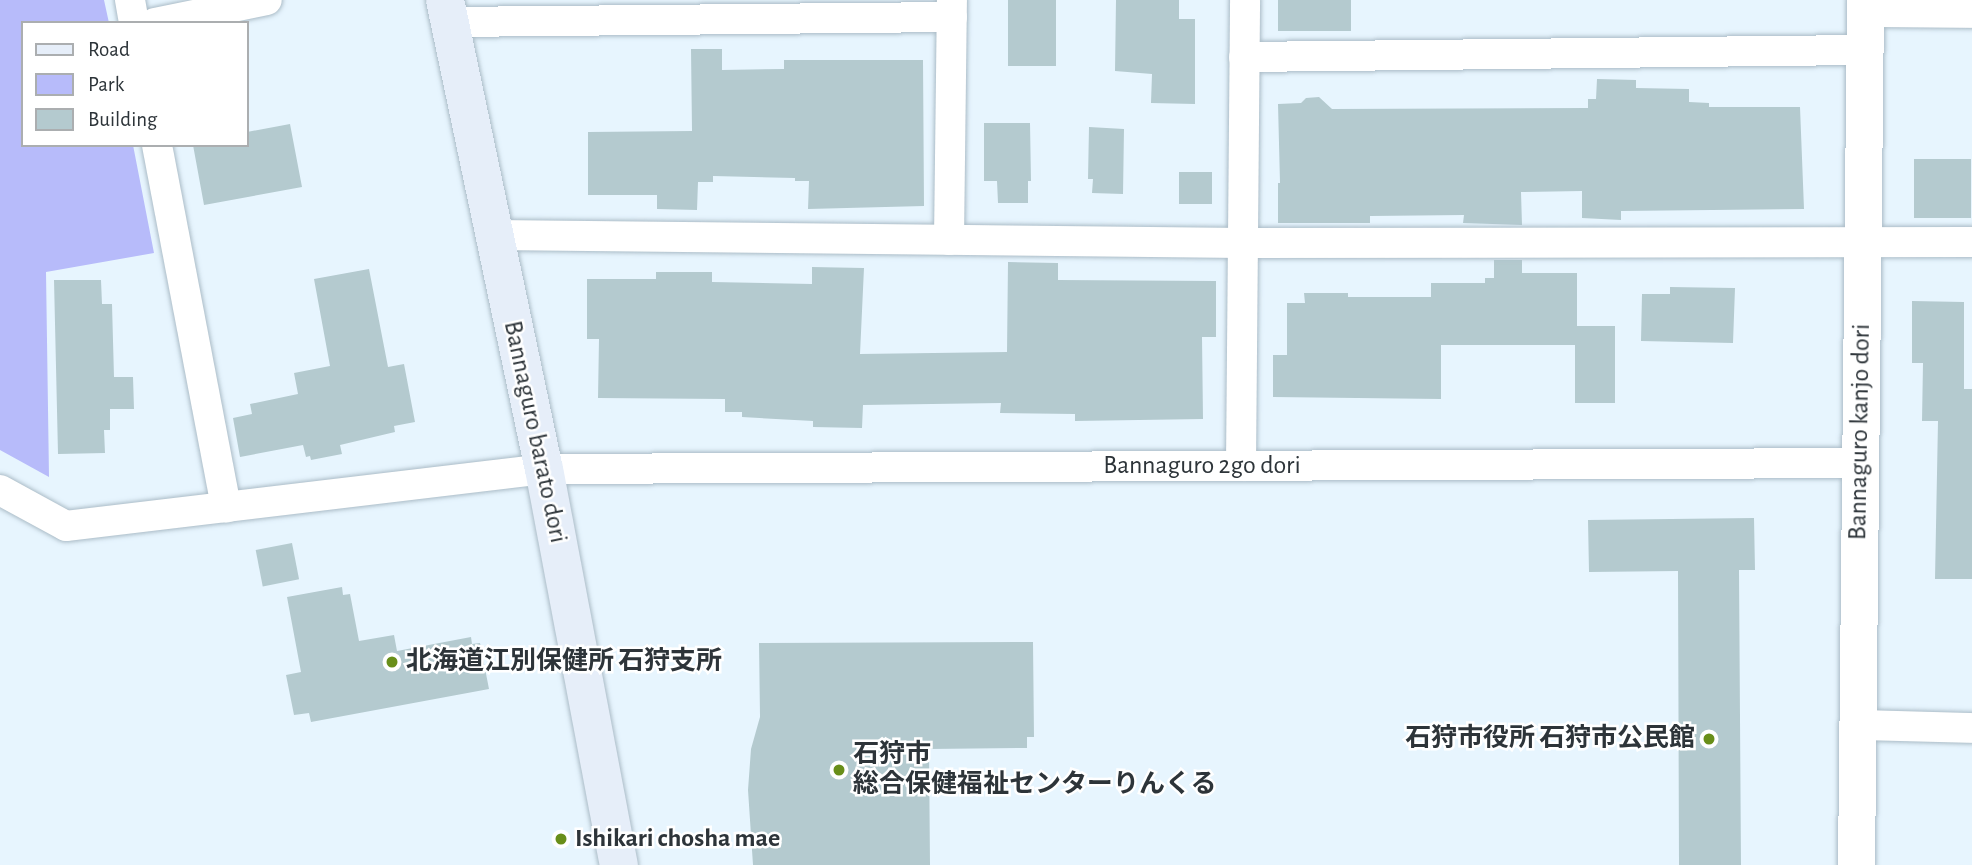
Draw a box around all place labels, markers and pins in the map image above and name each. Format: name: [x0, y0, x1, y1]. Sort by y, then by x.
place label: 北海道江別保健所 石狩支所: [406, 646, 722, 678]
marker: 北海道江別保健所 石狩支所: [384, 654, 400, 670]
place label: 石狩市役所 石狩市公民館: [1405, 723, 1695, 755]
marker: 石狩市役所 石狩市公民館: [1701, 731, 1717, 747]
place label: 石狩市 総合保健福祉センターりんくる: [853, 739, 1217, 800]
marker: 石狩市 総合保健福祉センターりんくる: [831, 762, 847, 778]
place label: Ishikari chosha mae: [575, 823, 780, 855]
marker: Ishikari chosha mae: [553, 831, 569, 847]

